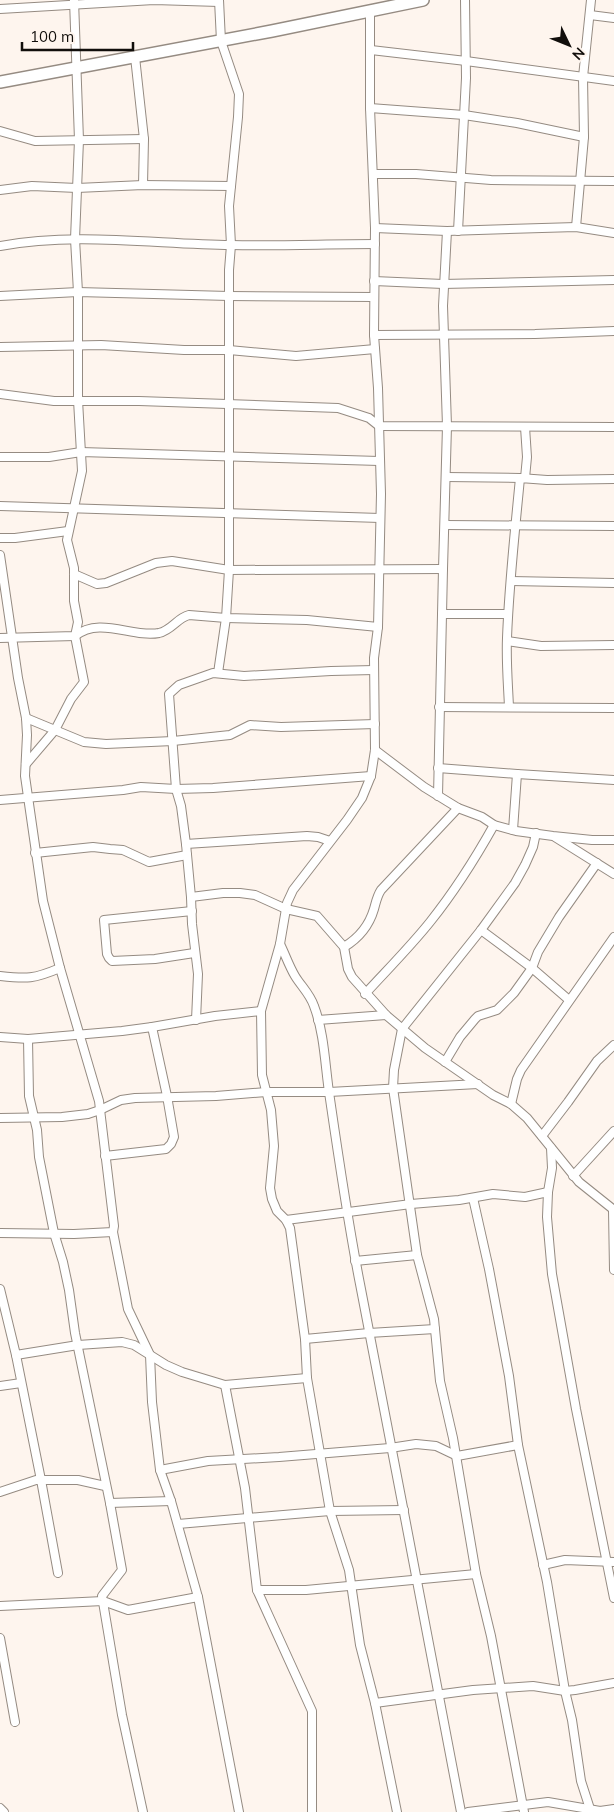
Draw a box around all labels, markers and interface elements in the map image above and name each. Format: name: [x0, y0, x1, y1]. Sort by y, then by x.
scale bar: [22, 20, 134, 52]
north arrow: [544, 20, 594, 70]
text: 100 m: [30, 27, 74, 46]
text: N: [568, 44, 589, 64]

